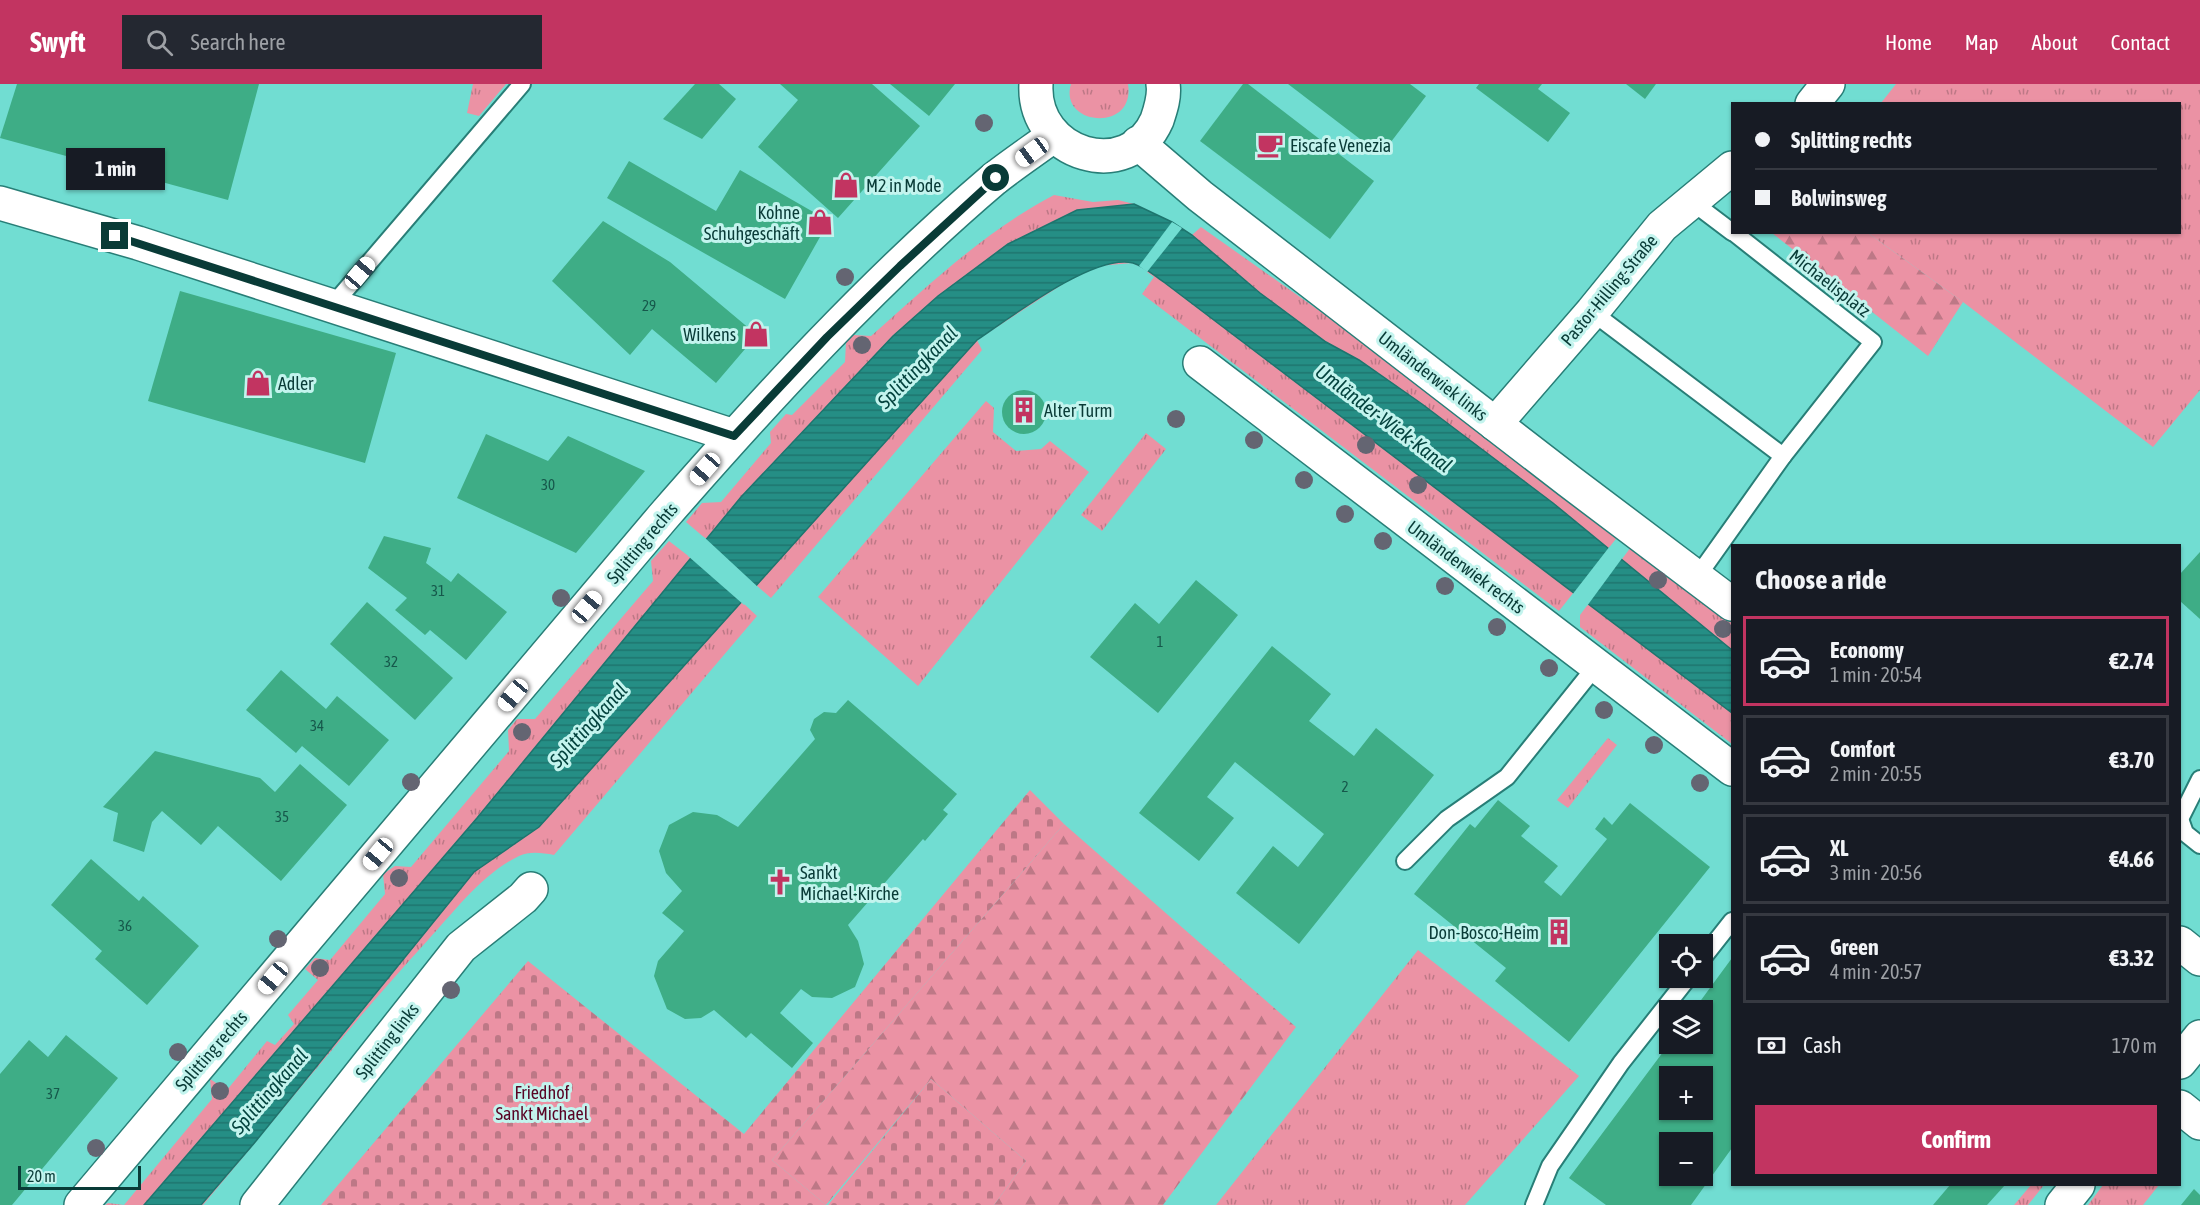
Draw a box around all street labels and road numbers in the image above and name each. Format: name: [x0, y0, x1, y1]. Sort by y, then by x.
street label: Pastor-Hilling-Straße: [1556, 230, 1662, 350]
street label: Michaelisplatz: [1785, 245, 1875, 321]
street label: Umländerwiek links: [1374, 327, 1492, 425]
street label: Splitting rechts: [602, 498, 682, 588]
street label: Umländerwiek rechts: [1403, 516, 1529, 618]
street label: Splitting links: [351, 999, 423, 1083]
street label: Splitting rechts: [171, 1007, 251, 1095]

